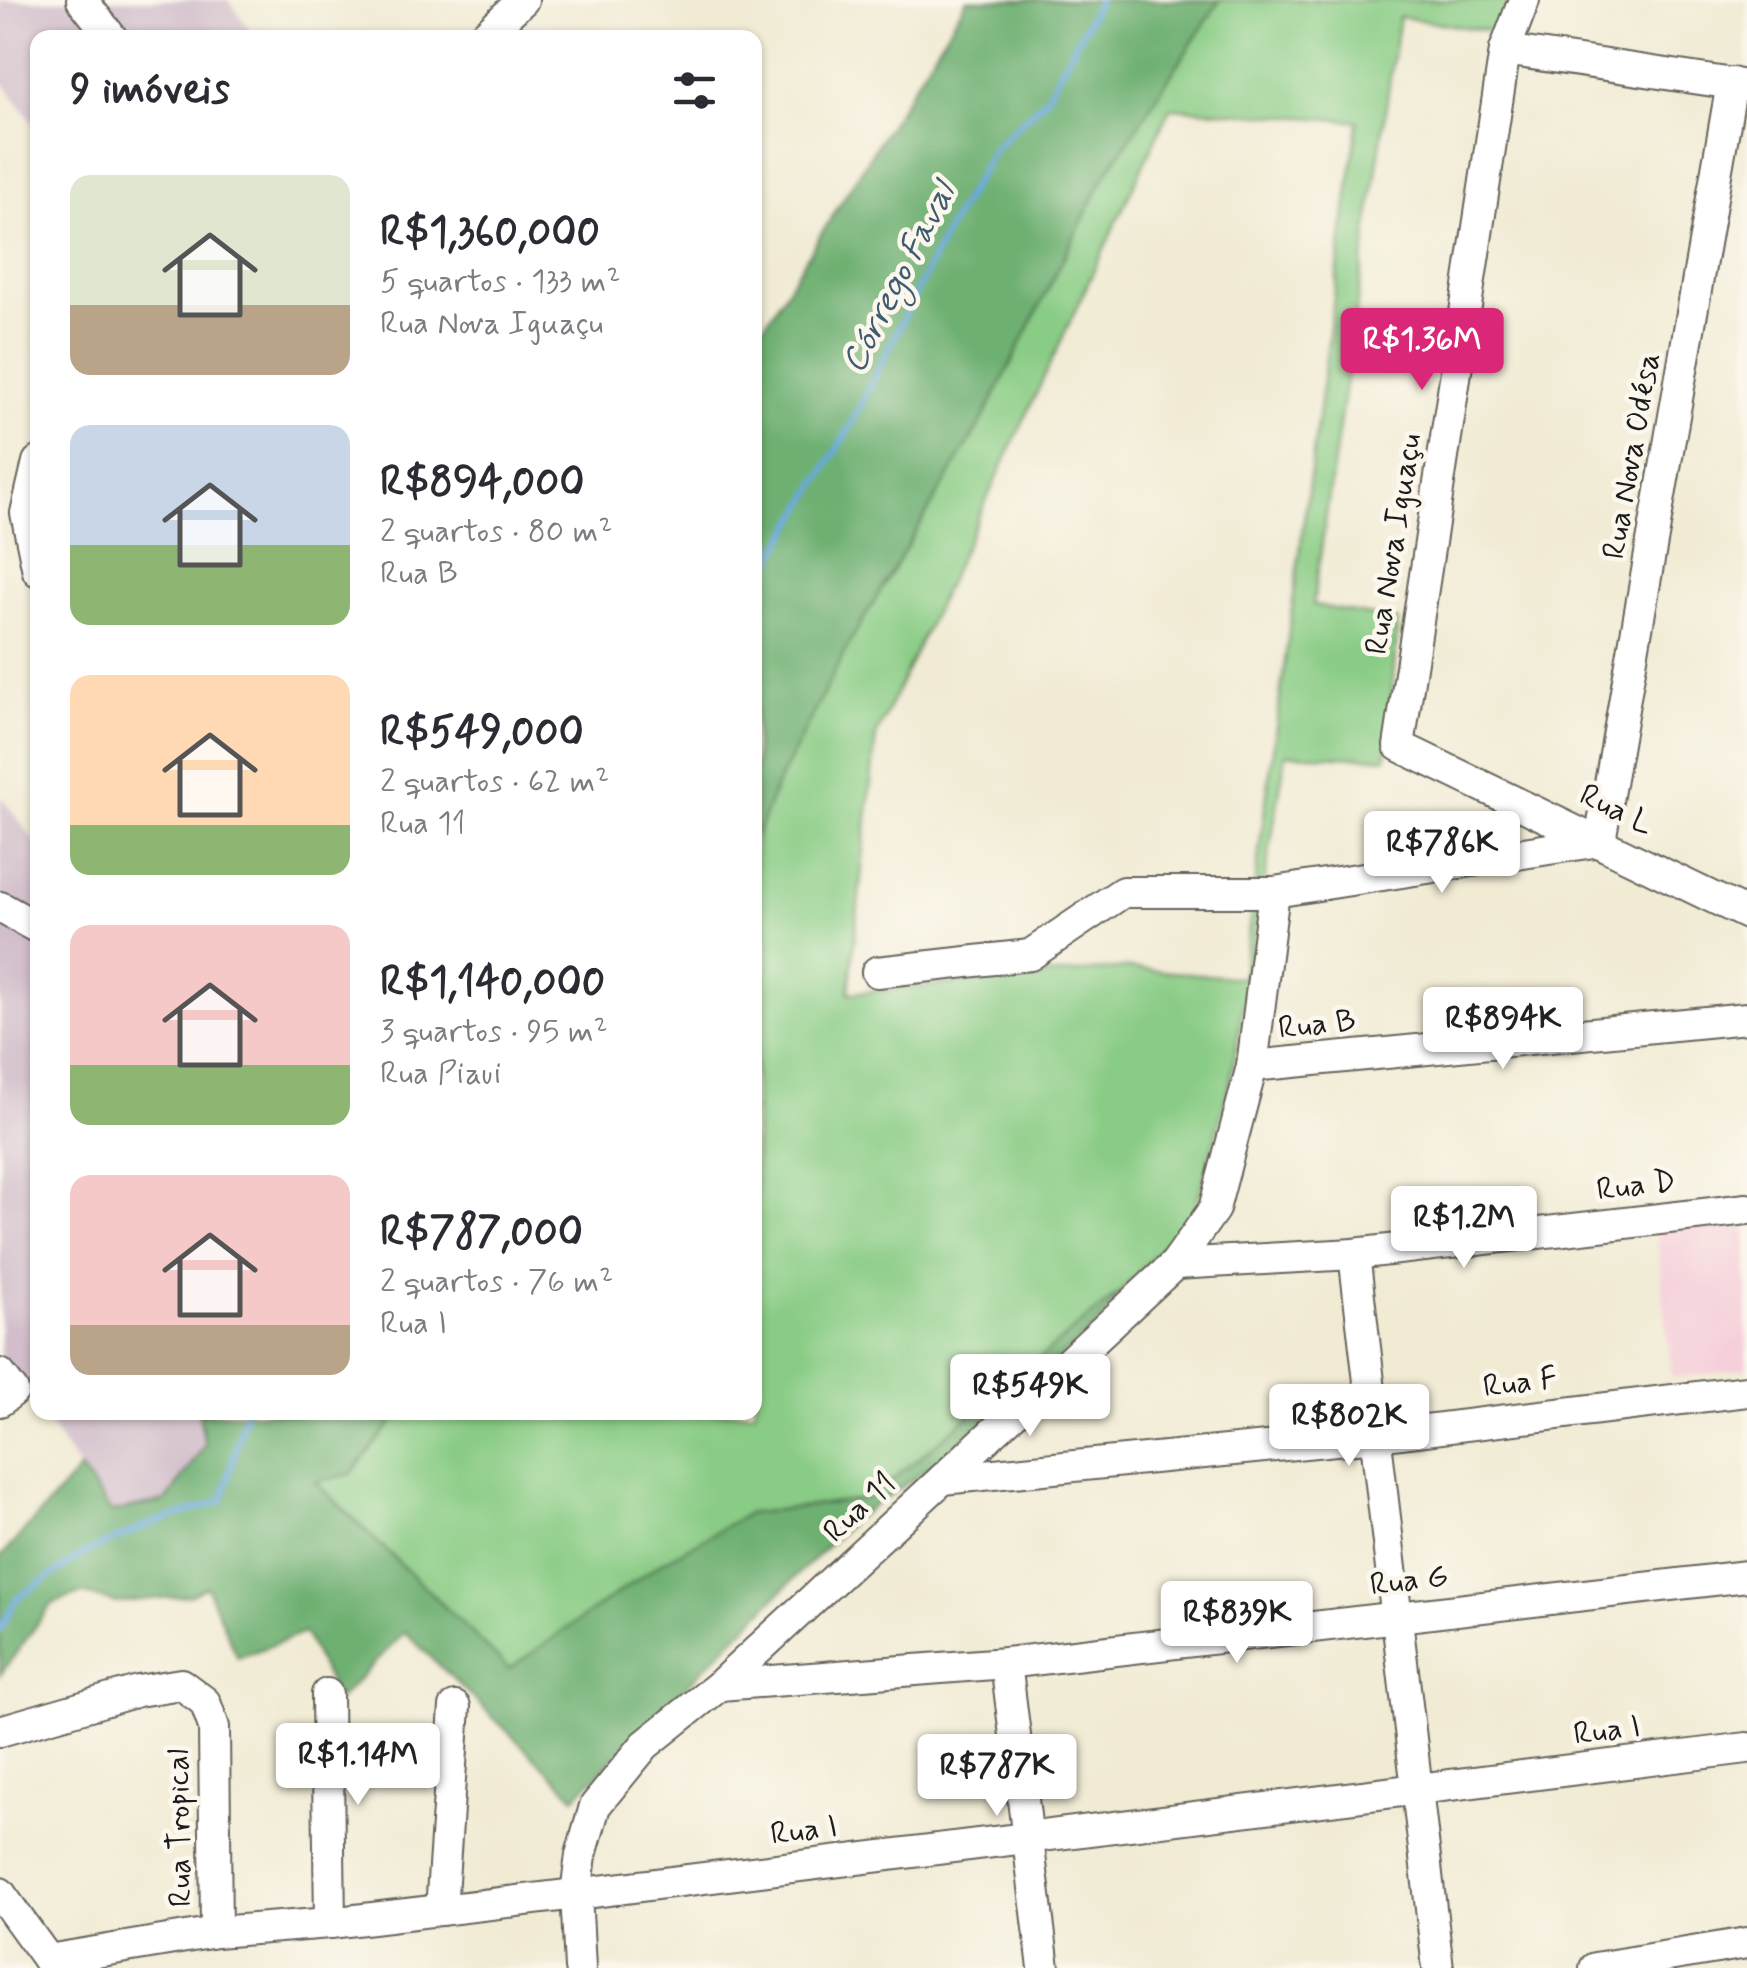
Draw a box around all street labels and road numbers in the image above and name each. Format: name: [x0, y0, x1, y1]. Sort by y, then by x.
street label: Rua Nova Odésa: [1593, 349, 1671, 563]
street label: Rua Nova Iguaçu: [1356, 430, 1432, 658]
street label: Rua L: [1572, 774, 1660, 846]
street label: Rua B: [1276, 1000, 1358, 1050]
street label: Rua D: [1594, 1160, 1678, 1212]
street label: Rua F: [1481, 1358, 1559, 1408]
street label: Rua 11: [814, 1464, 906, 1552]
street label: Rua G: [1367, 1555, 1451, 1607]
street label: Rua I: [1571, 1706, 1643, 1756]
street label: Rua Tropical: [158, 1748, 202, 1908]
street label: Rua I: [768, 1806, 840, 1856]

